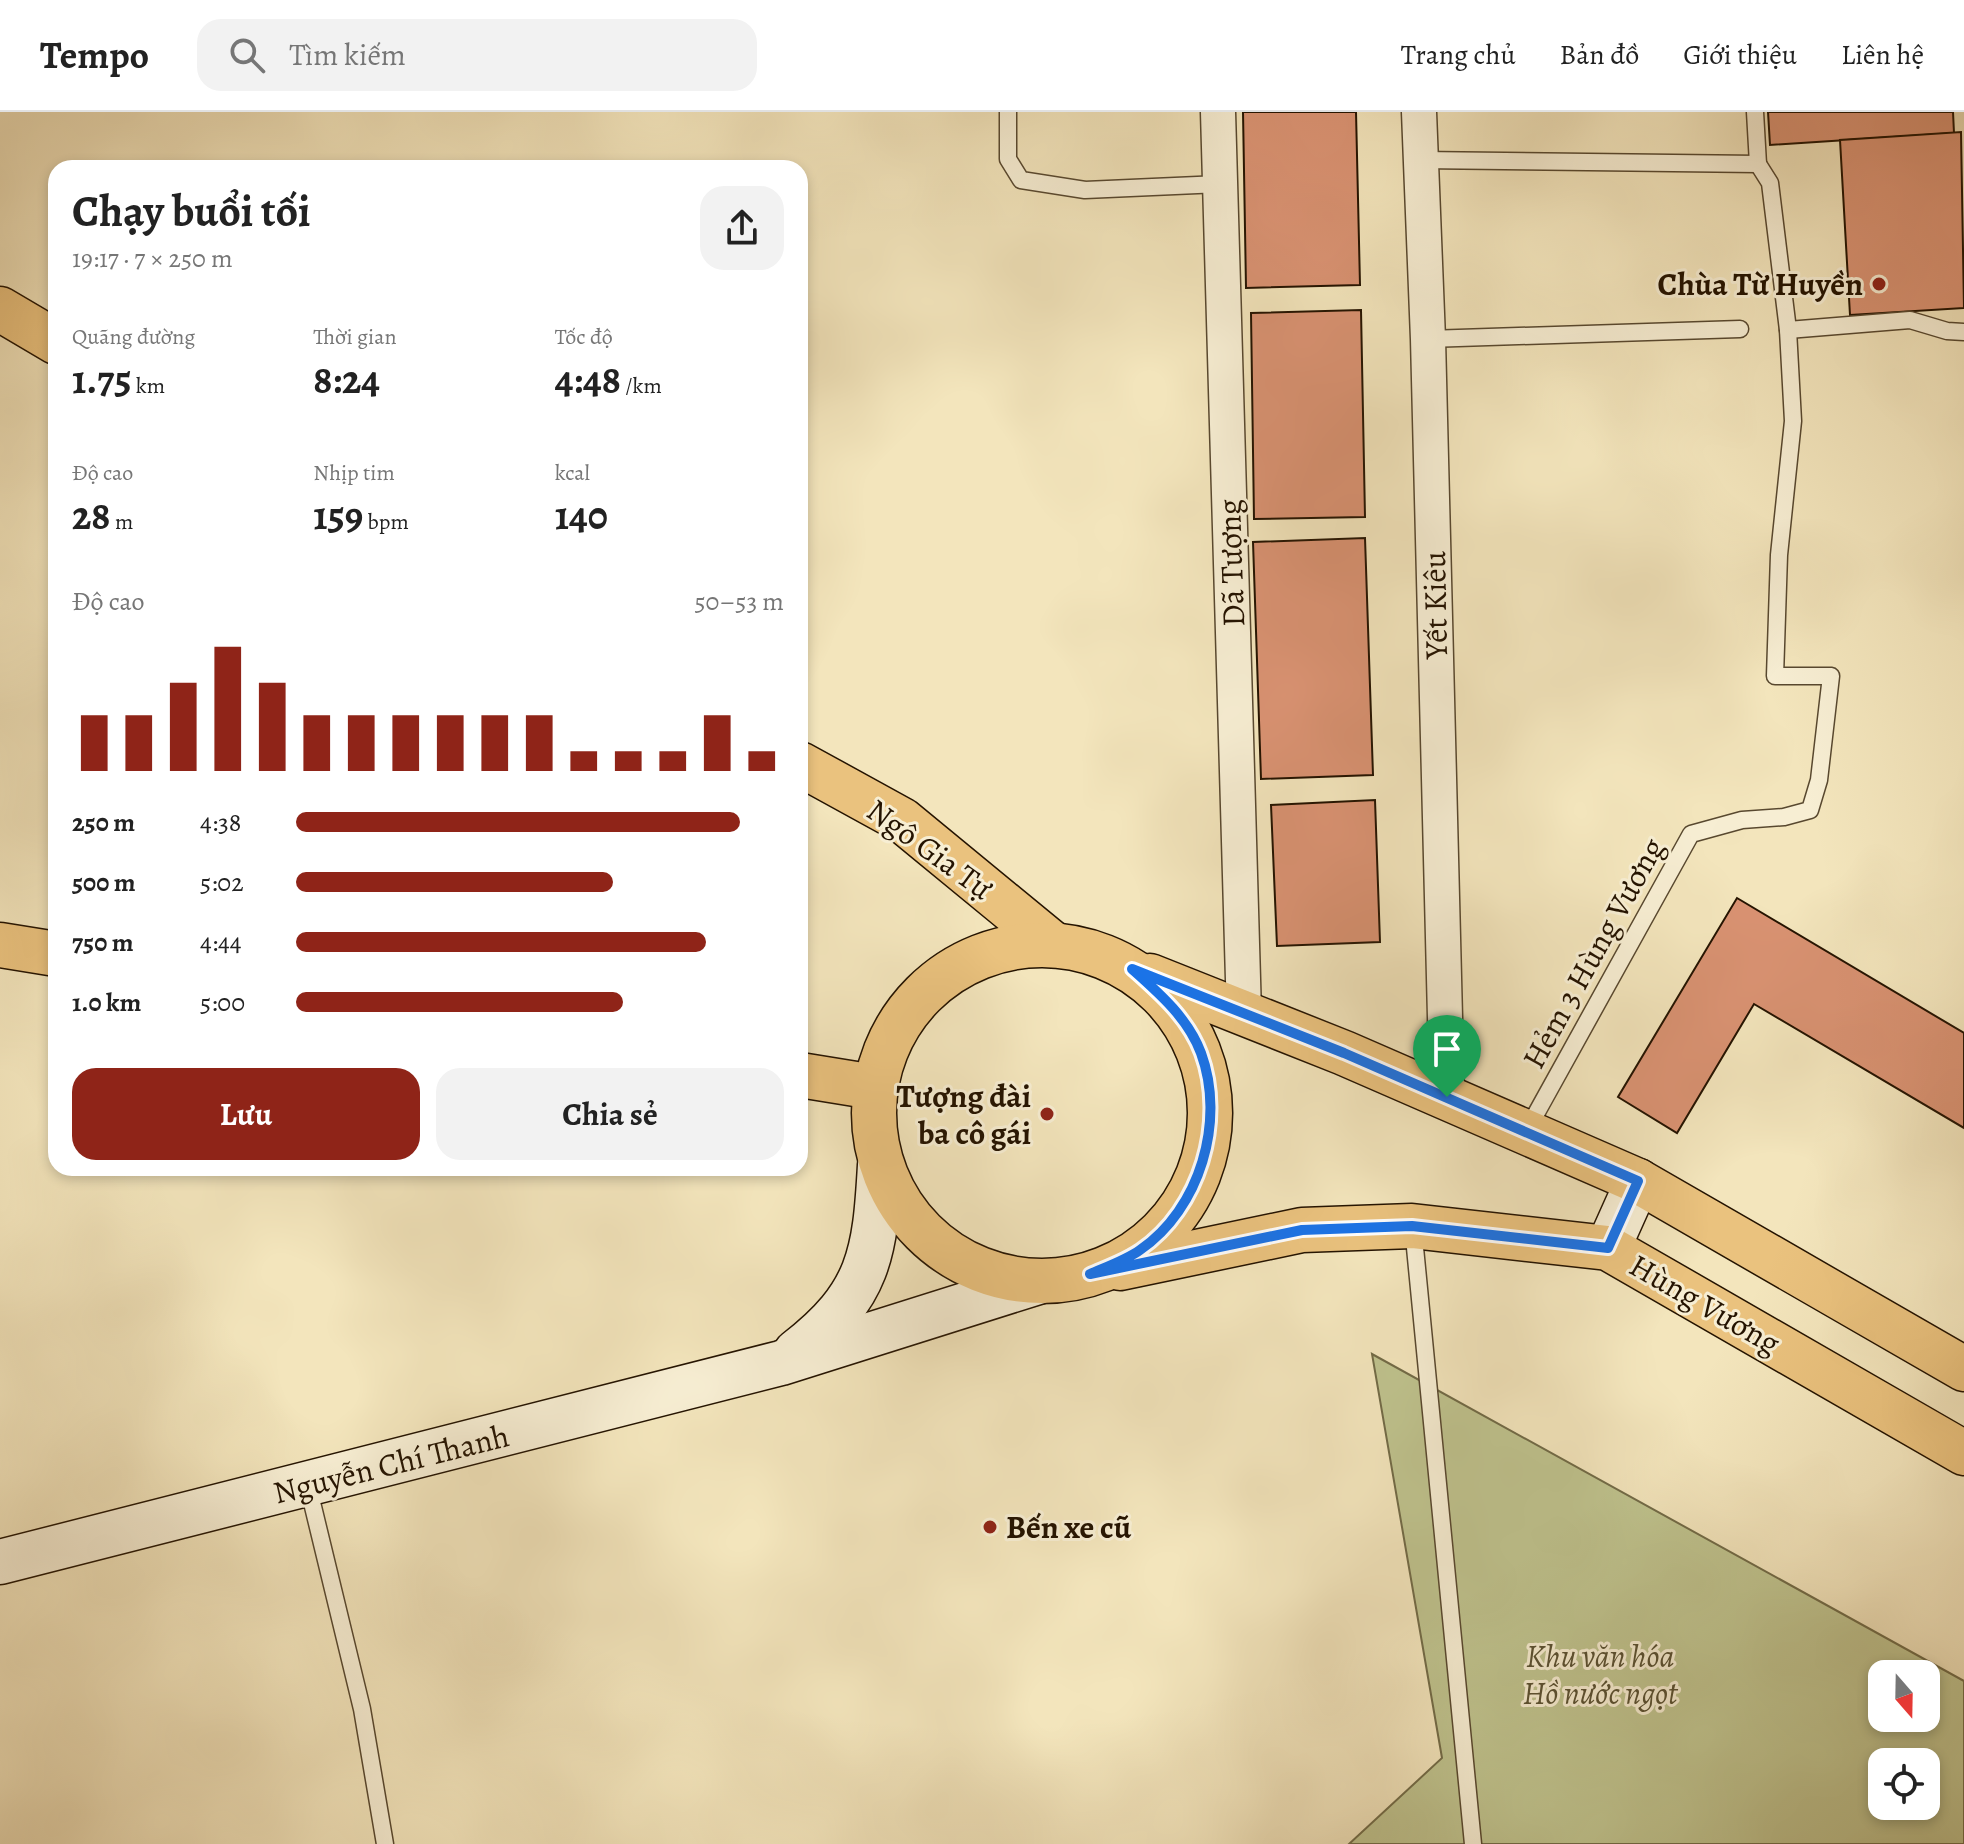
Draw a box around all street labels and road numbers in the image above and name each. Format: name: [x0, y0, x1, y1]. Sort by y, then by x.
street label: Dã Tượng: [1207, 498, 1255, 628]
street label: Yết Kiêu: [1412, 550, 1458, 660]
street label: Ngô Gia Tự: [858, 788, 1002, 910]
street label: Hẻm 3 Hùng Vương: [1511, 830, 1675, 1076]
street label: Hùng Vương: [1622, 1243, 1788, 1365]
street label: Nguyễn Chí Thanh: [269, 1413, 513, 1515]

